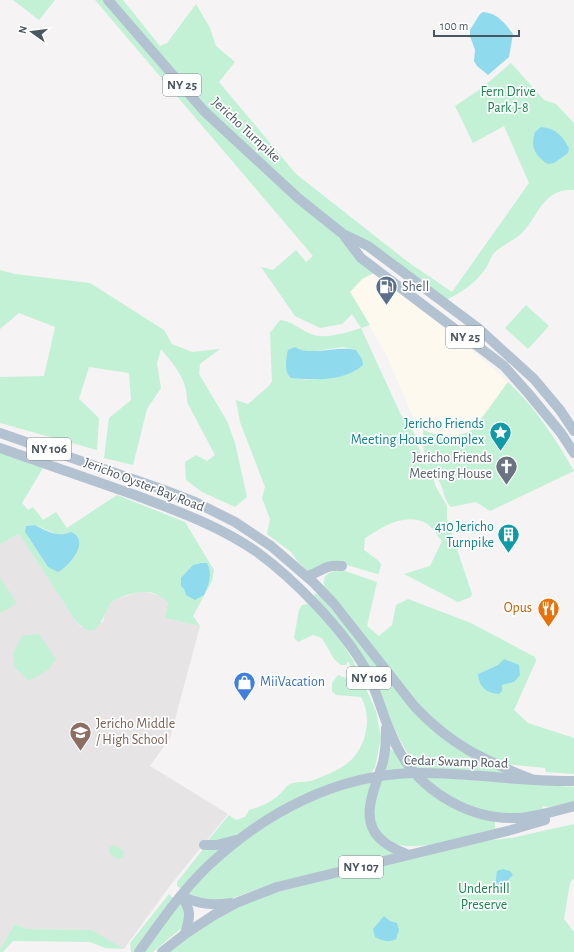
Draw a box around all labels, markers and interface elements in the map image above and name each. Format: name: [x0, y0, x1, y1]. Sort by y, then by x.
north arrow: [12, 12, 52, 52]
scale bar: [434, 12, 519, 38]
text: 100 m: [440, 20, 468, 32]
text: N: [17, 25, 29, 35]
road number: NY 25: [163, 74, 201, 96]
park label: Fern Drive Park J-8: [480, 85, 536, 115]
street label: Jericho Turnpike: [209, 95, 283, 165]
fuel station icon: Shell: [373, 274, 399, 307]
place label: Shell: [402, 280, 429, 294]
road number: NY 25: [446, 326, 484, 348]
place label: Jericho Friends Meeting House Complex: [351, 417, 484, 447]
place icon: Jericho Friends Meeting House Complex: [487, 419, 513, 452]
road number: NY 106: [27, 438, 71, 460]
place label: Jericho Friends Meeting House: [409, 451, 492, 481]
church icon: Jericho Friends Meeting House: [494, 453, 520, 486]
street label: Jericho Oyster Bay Road: [82, 456, 206, 514]
place label: 410 Jericho Turnpike: [435, 520, 494, 550]
building icon: 410 Jericho Turnpike: [496, 522, 522, 555]
restaurant icon: Opus: [535, 595, 561, 628]
place label: Opus: [504, 601, 532, 615]
road number: NY 106: [347, 667, 391, 689]
shop icon: MiiVacation: [231, 669, 257, 702]
place label: MiiVacation: [260, 675, 325, 689]
place label: Jericho Middle / High School: [96, 717, 175, 747]
school or university icon: Jericho Middle / High School: [67, 719, 93, 752]
street label: Cedar Swamp Road: [404, 753, 508, 771]
road number: NY 107: [339, 856, 383, 878]
park label: Underhill Preserve: [458, 882, 510, 912]

